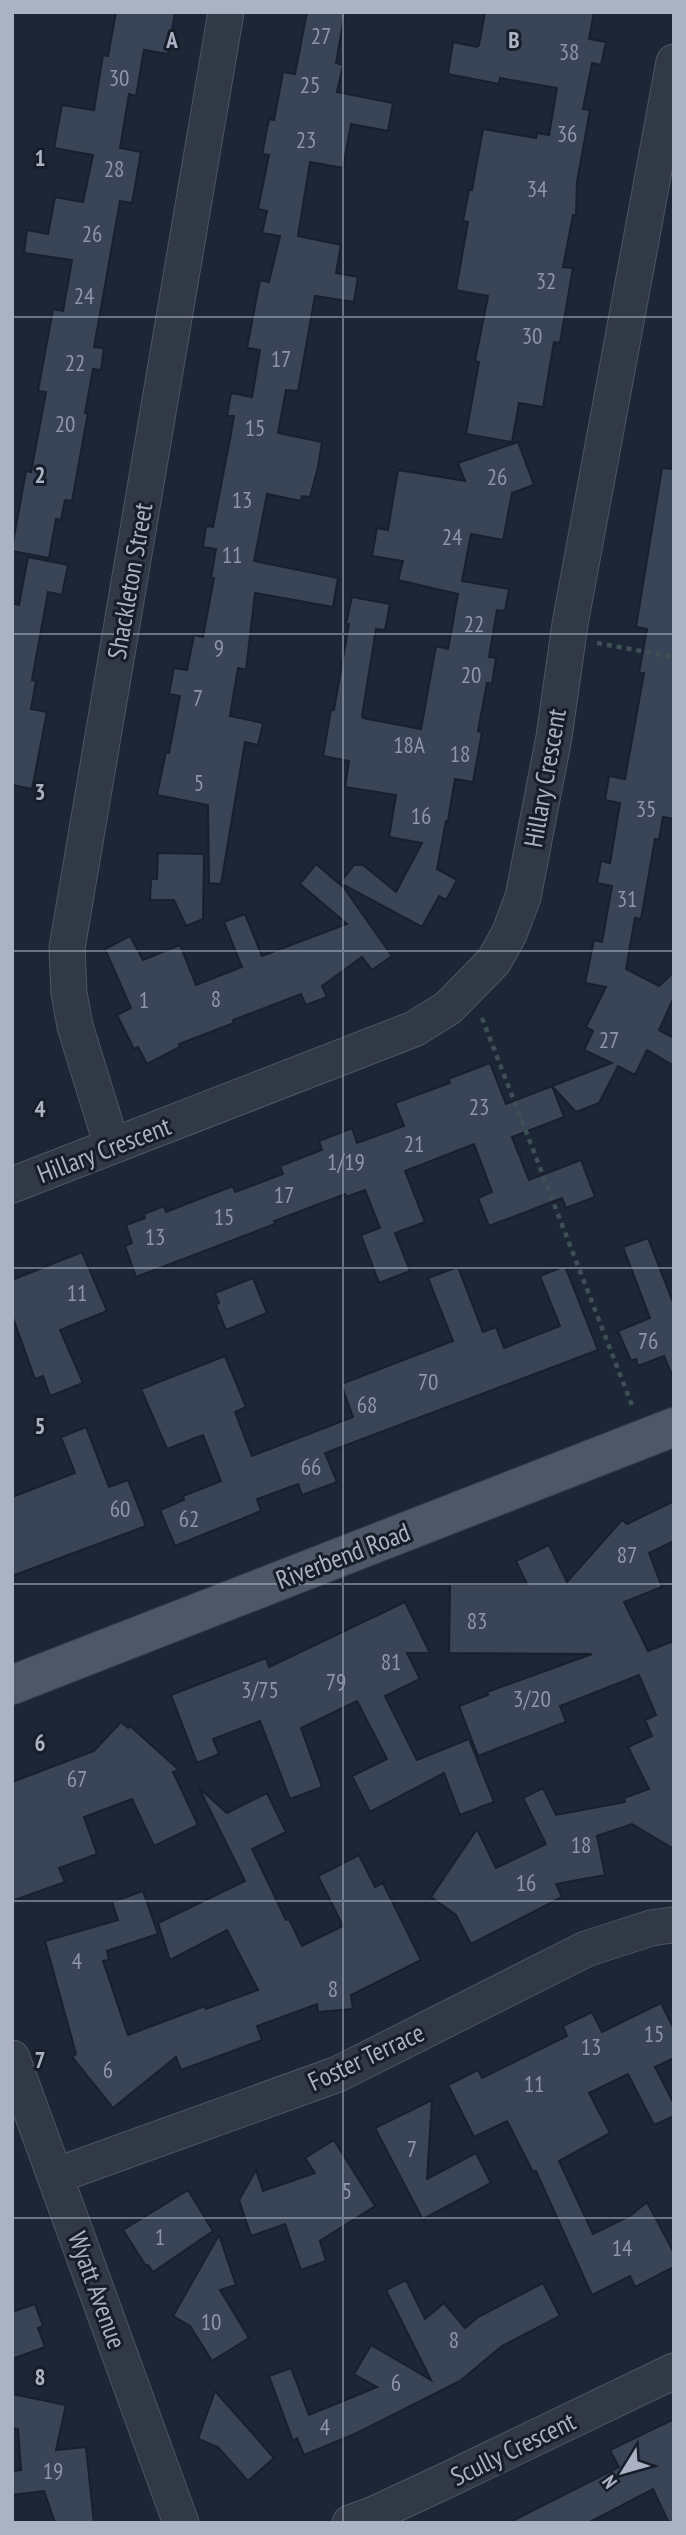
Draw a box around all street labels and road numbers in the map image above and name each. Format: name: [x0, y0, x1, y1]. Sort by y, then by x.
street label: Shackleton Street: [100, 500, 159, 662]
street label: Hillary Crescent: [516, 706, 573, 850]
street label: Hillary Crescent: [33, 1109, 175, 1190]
street label: Riverbend Road: [271, 1515, 414, 1596]
street label: Foster Terrace: [302, 2015, 429, 2098]
street label: Wyatt Avenue: [61, 2227, 134, 2353]
street label: Scully Crescent: [445, 2404, 581, 2493]

